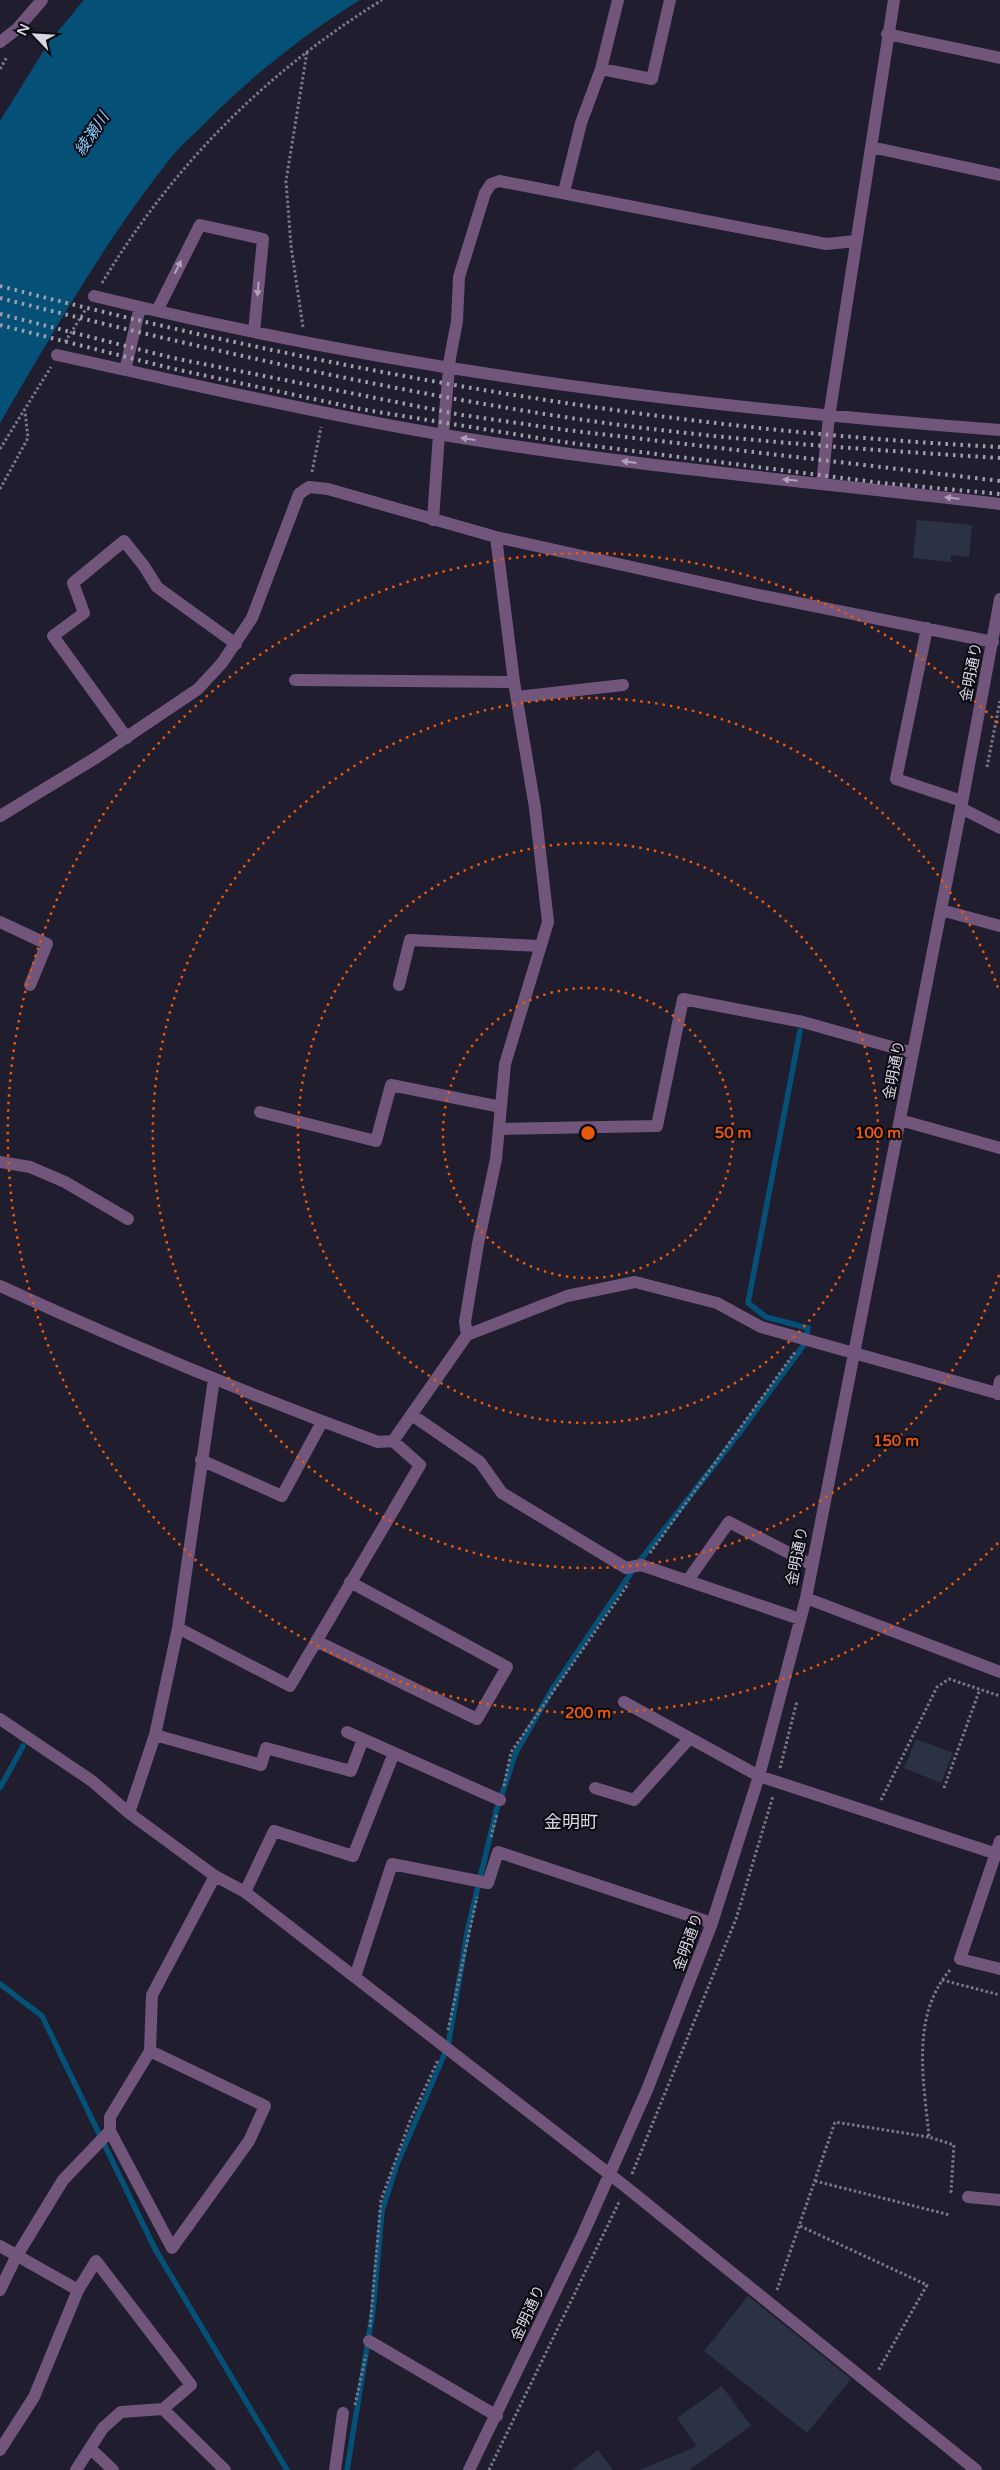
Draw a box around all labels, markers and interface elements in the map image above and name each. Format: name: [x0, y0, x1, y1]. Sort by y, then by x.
north arrow: [10, 10, 60, 60]
text: N: [14, 21, 34, 38]
water label: 綾瀬川: [70, 107, 115, 159]
one-way arrow: [175, 260, 183, 274]
one-way arrow: [254, 282, 262, 298]
one-way arrow: [459, 434, 475, 442]
one-way arrow: [620, 457, 636, 465]
one-way arrow: [782, 476, 798, 484]
one-way arrow: [943, 494, 959, 502]
street label: 金明通り: [956, 641, 986, 703]
street label: 金明通り: [879, 1039, 909, 1101]
centre of rings: [579, 1124, 597, 1142]
text: 50 m: [715, 1124, 751, 1142]
text: 100 m: [855, 1124, 901, 1142]
text: 150 m: [873, 1432, 919, 1450]
street label: 金明通り: [782, 1525, 812, 1587]
text: 200 m: [565, 1704, 611, 1722]
district label: 金明町: [544, 1811, 598, 1833]
street label: 金明通り: [669, 1911, 707, 1973]
street label: 金明通り: [507, 2282, 549, 2344]

